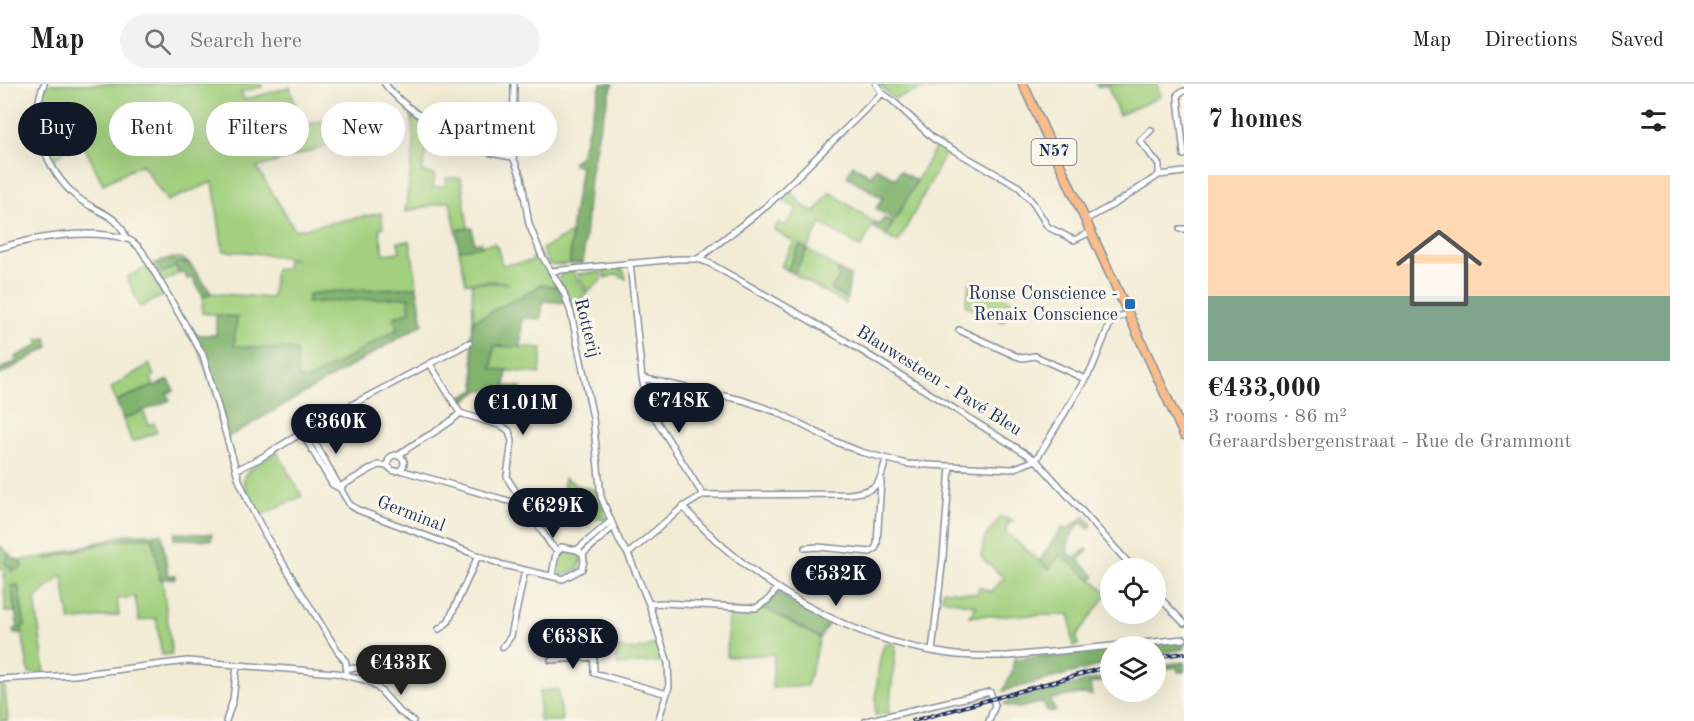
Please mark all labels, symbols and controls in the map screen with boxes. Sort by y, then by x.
search box [120,14,540,68]
icon: search [141,25,174,58]
text: Map [30,27,84,55]
text: Search here [189,30,302,52]
text: Map [1412,30,1451,51]
text: Directions [1484,30,1578,51]
text: Saved [1611,30,1664,51]
chip: Buy [18,102,97,156]
chip: Rent [109,102,194,156]
chip: Filters [206,102,309,156]
chip: New [321,102,405,156]
chip: Apartment [417,102,557,156]
icon: filters [1637,104,1670,137]
text: 7 homes [1208,107,1302,133]
road number: N57 [1032,139,1076,165]
icon: home [1385,214,1493,322]
place label: Ronse Conscience - Renaix Conscience [968,285,1118,324]
street label: Rotterij [571,296,603,360]
marker: Ronse Conscience - Renaix Conscience [1123,297,1137,311]
street label: Blauwesteen - Pavé Bleu [853,323,1025,440]
text: €433,000 [1208,376,1321,402]
pin: €748K [637,383,721,434]
pin: €1.01M [474,385,572,436]
text: €748K [648,392,710,412]
text: €1.01M [488,394,558,414]
pin: €360K [294,404,378,455]
text: 3 rooms · 86 m² [1208,407,1347,427]
text: €360K [305,413,367,433]
text: Geraardsbergenstraat - Rue de Grammont [1208,432,1572,452]
pin: €629K [511,488,595,539]
street label: Germinal [375,493,448,535]
text: €629K [522,497,584,517]
pin: €532K [794,556,878,607]
map controls [1100,558,1166,702]
button: locate [1100,558,1166,624]
text: €532K [805,565,867,585]
pin: €638K [531,619,615,670]
text: €638K [542,628,604,648]
button: layers [1100,636,1166,702]
pin: €433K [359,645,443,696]
text: €433K [370,654,432,674]

